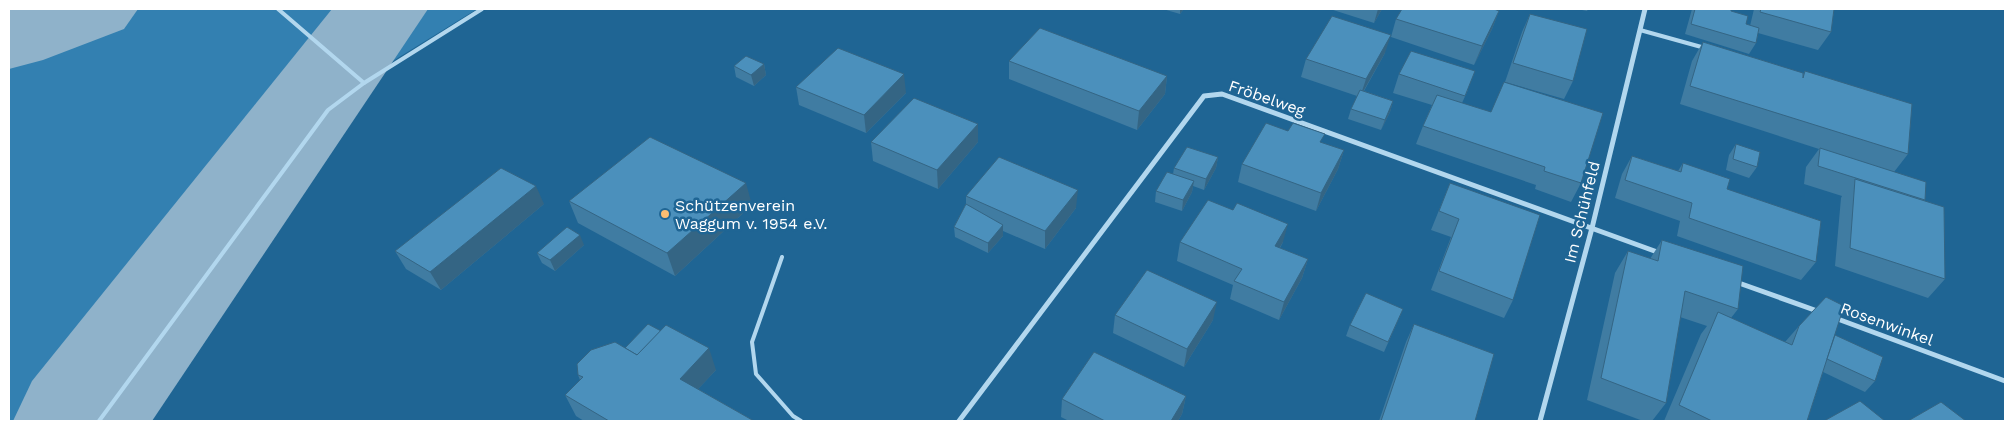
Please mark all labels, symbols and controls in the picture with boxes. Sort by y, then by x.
street label: Fröbelweg [1226,76,1308,120]
street label: Im Schühfeld [1560,159,1604,265]
place label: Schützenverein Waggum v. 1954 e.V. [675,196,828,233]
marker: Schützenverein Waggum v. 1954 e.V. [659,208,671,220]
street label: Rosenwinkel [1838,298,1936,350]

